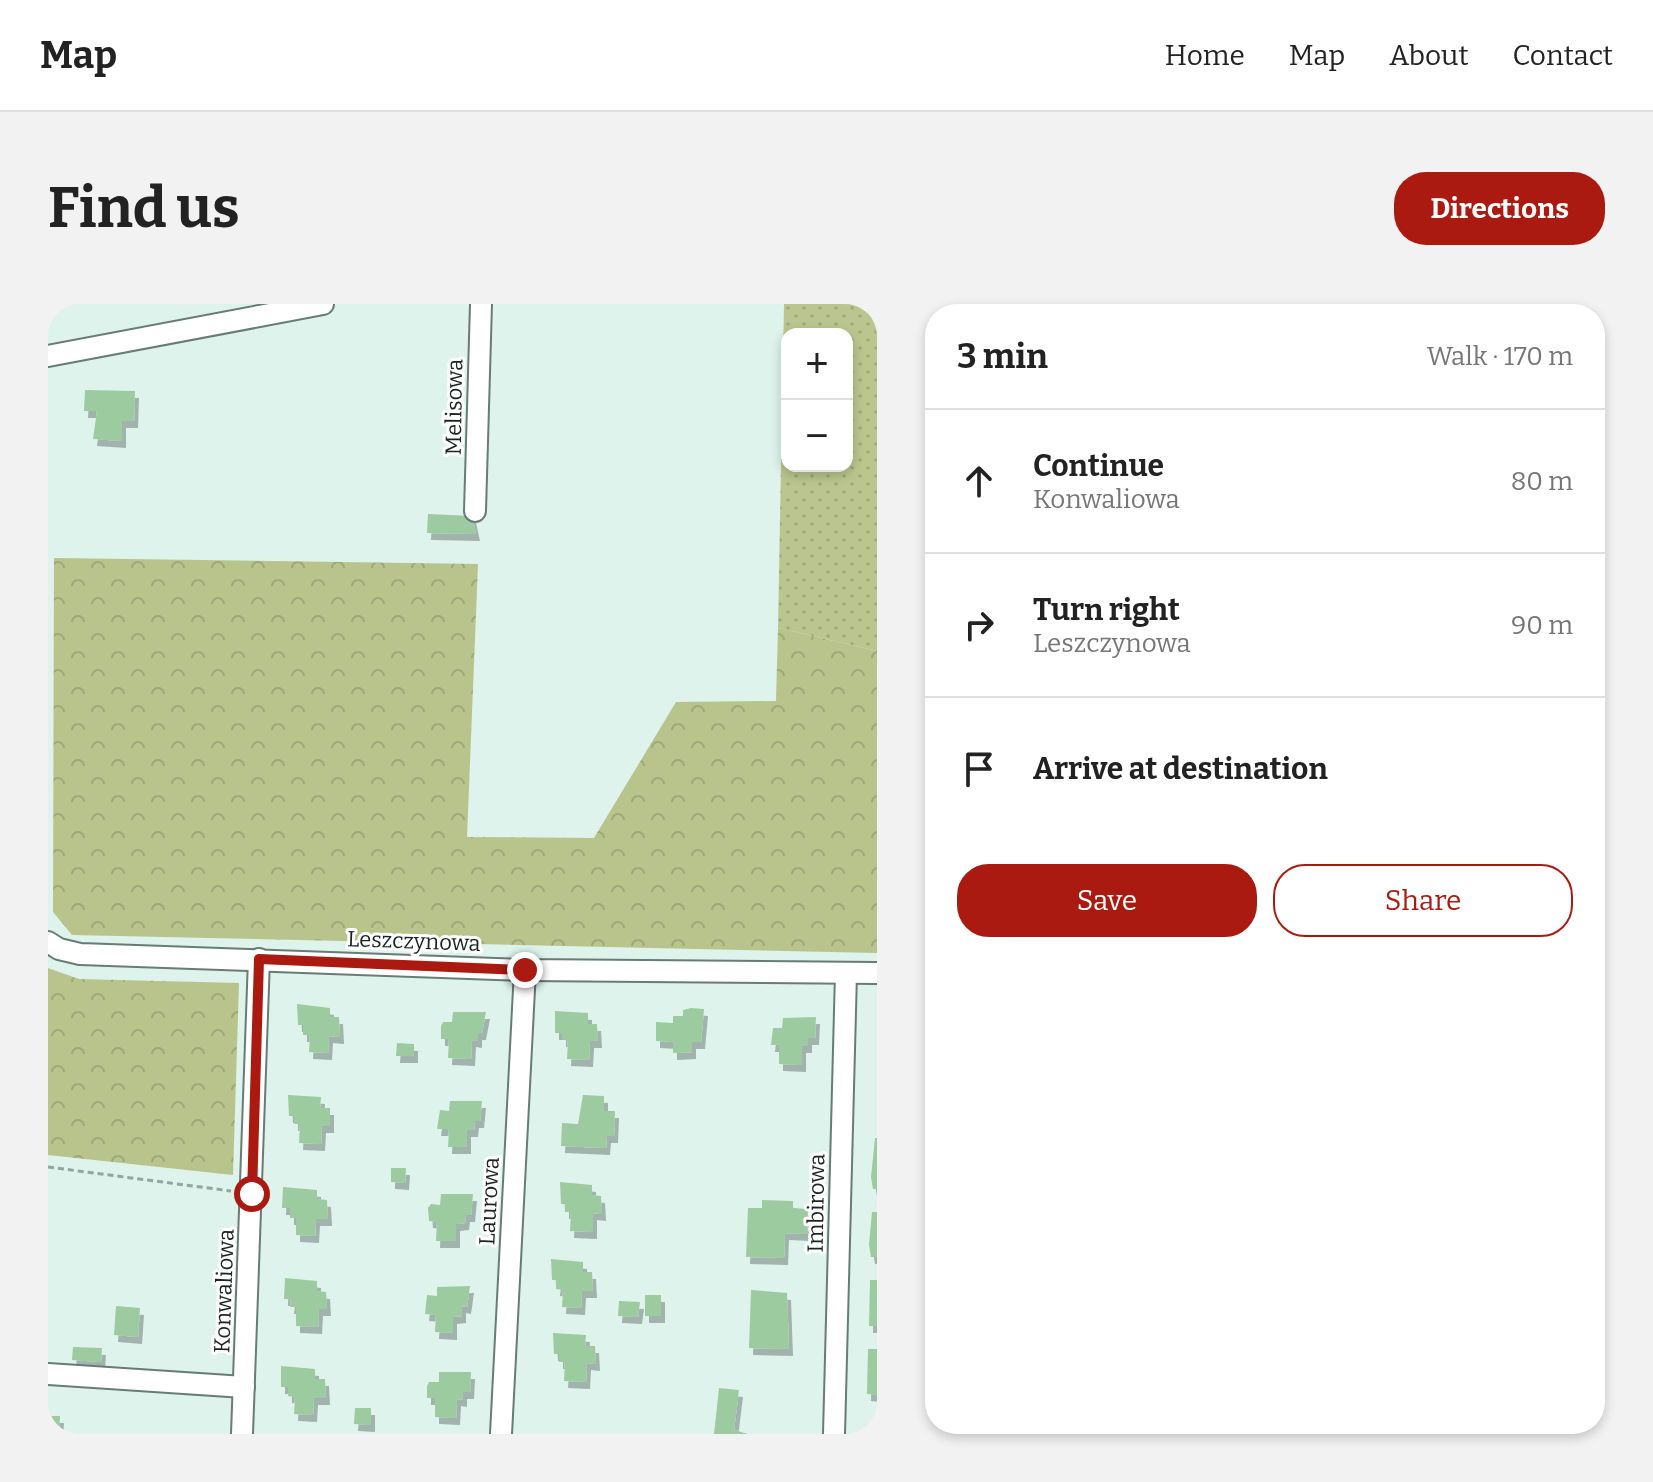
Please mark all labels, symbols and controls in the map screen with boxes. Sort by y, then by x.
text: Map [40,32,117,78]
text: Home [1165,39,1245,72]
text: Map [1289,39,1345,72]
text: About [1389,39,1469,72]
text: Contact [1513,39,1613,72]
button: Directions [1394,172,1605,245]
text: Find us [48,175,240,242]
map controls [781,328,853,472]
button: + [781,328,853,400]
text: 3 min [957,336,1048,377]
text: Walk · 170 m [1427,341,1573,372]
street label: Melisowa [440,359,468,455]
button: − [781,400,853,472]
text: Continue [1033,448,1164,484]
icon: ahead [957,459,1001,503]
text: 80 m [1511,466,1573,497]
text: Konwaliowa [1033,484,1180,515]
text: Turn right [1033,592,1180,628]
icon: right [957,603,1001,647]
text: 90 m [1511,610,1573,641]
text: Leszczynowa [1033,628,1191,659]
icon: arrive [957,747,1001,791]
text: Arrive at destination [1033,751,1328,787]
button: Save [957,864,1257,937]
button: Share [1273,864,1573,937]
street label: Leszczynowa [347,925,481,957]
route end [507,952,543,988]
street label: Imbirowa [802,1153,830,1253]
street label: Laurowa [473,1156,505,1246]
route start [234,1176,270,1212]
street label: Konwaliowa [208,1228,240,1354]

